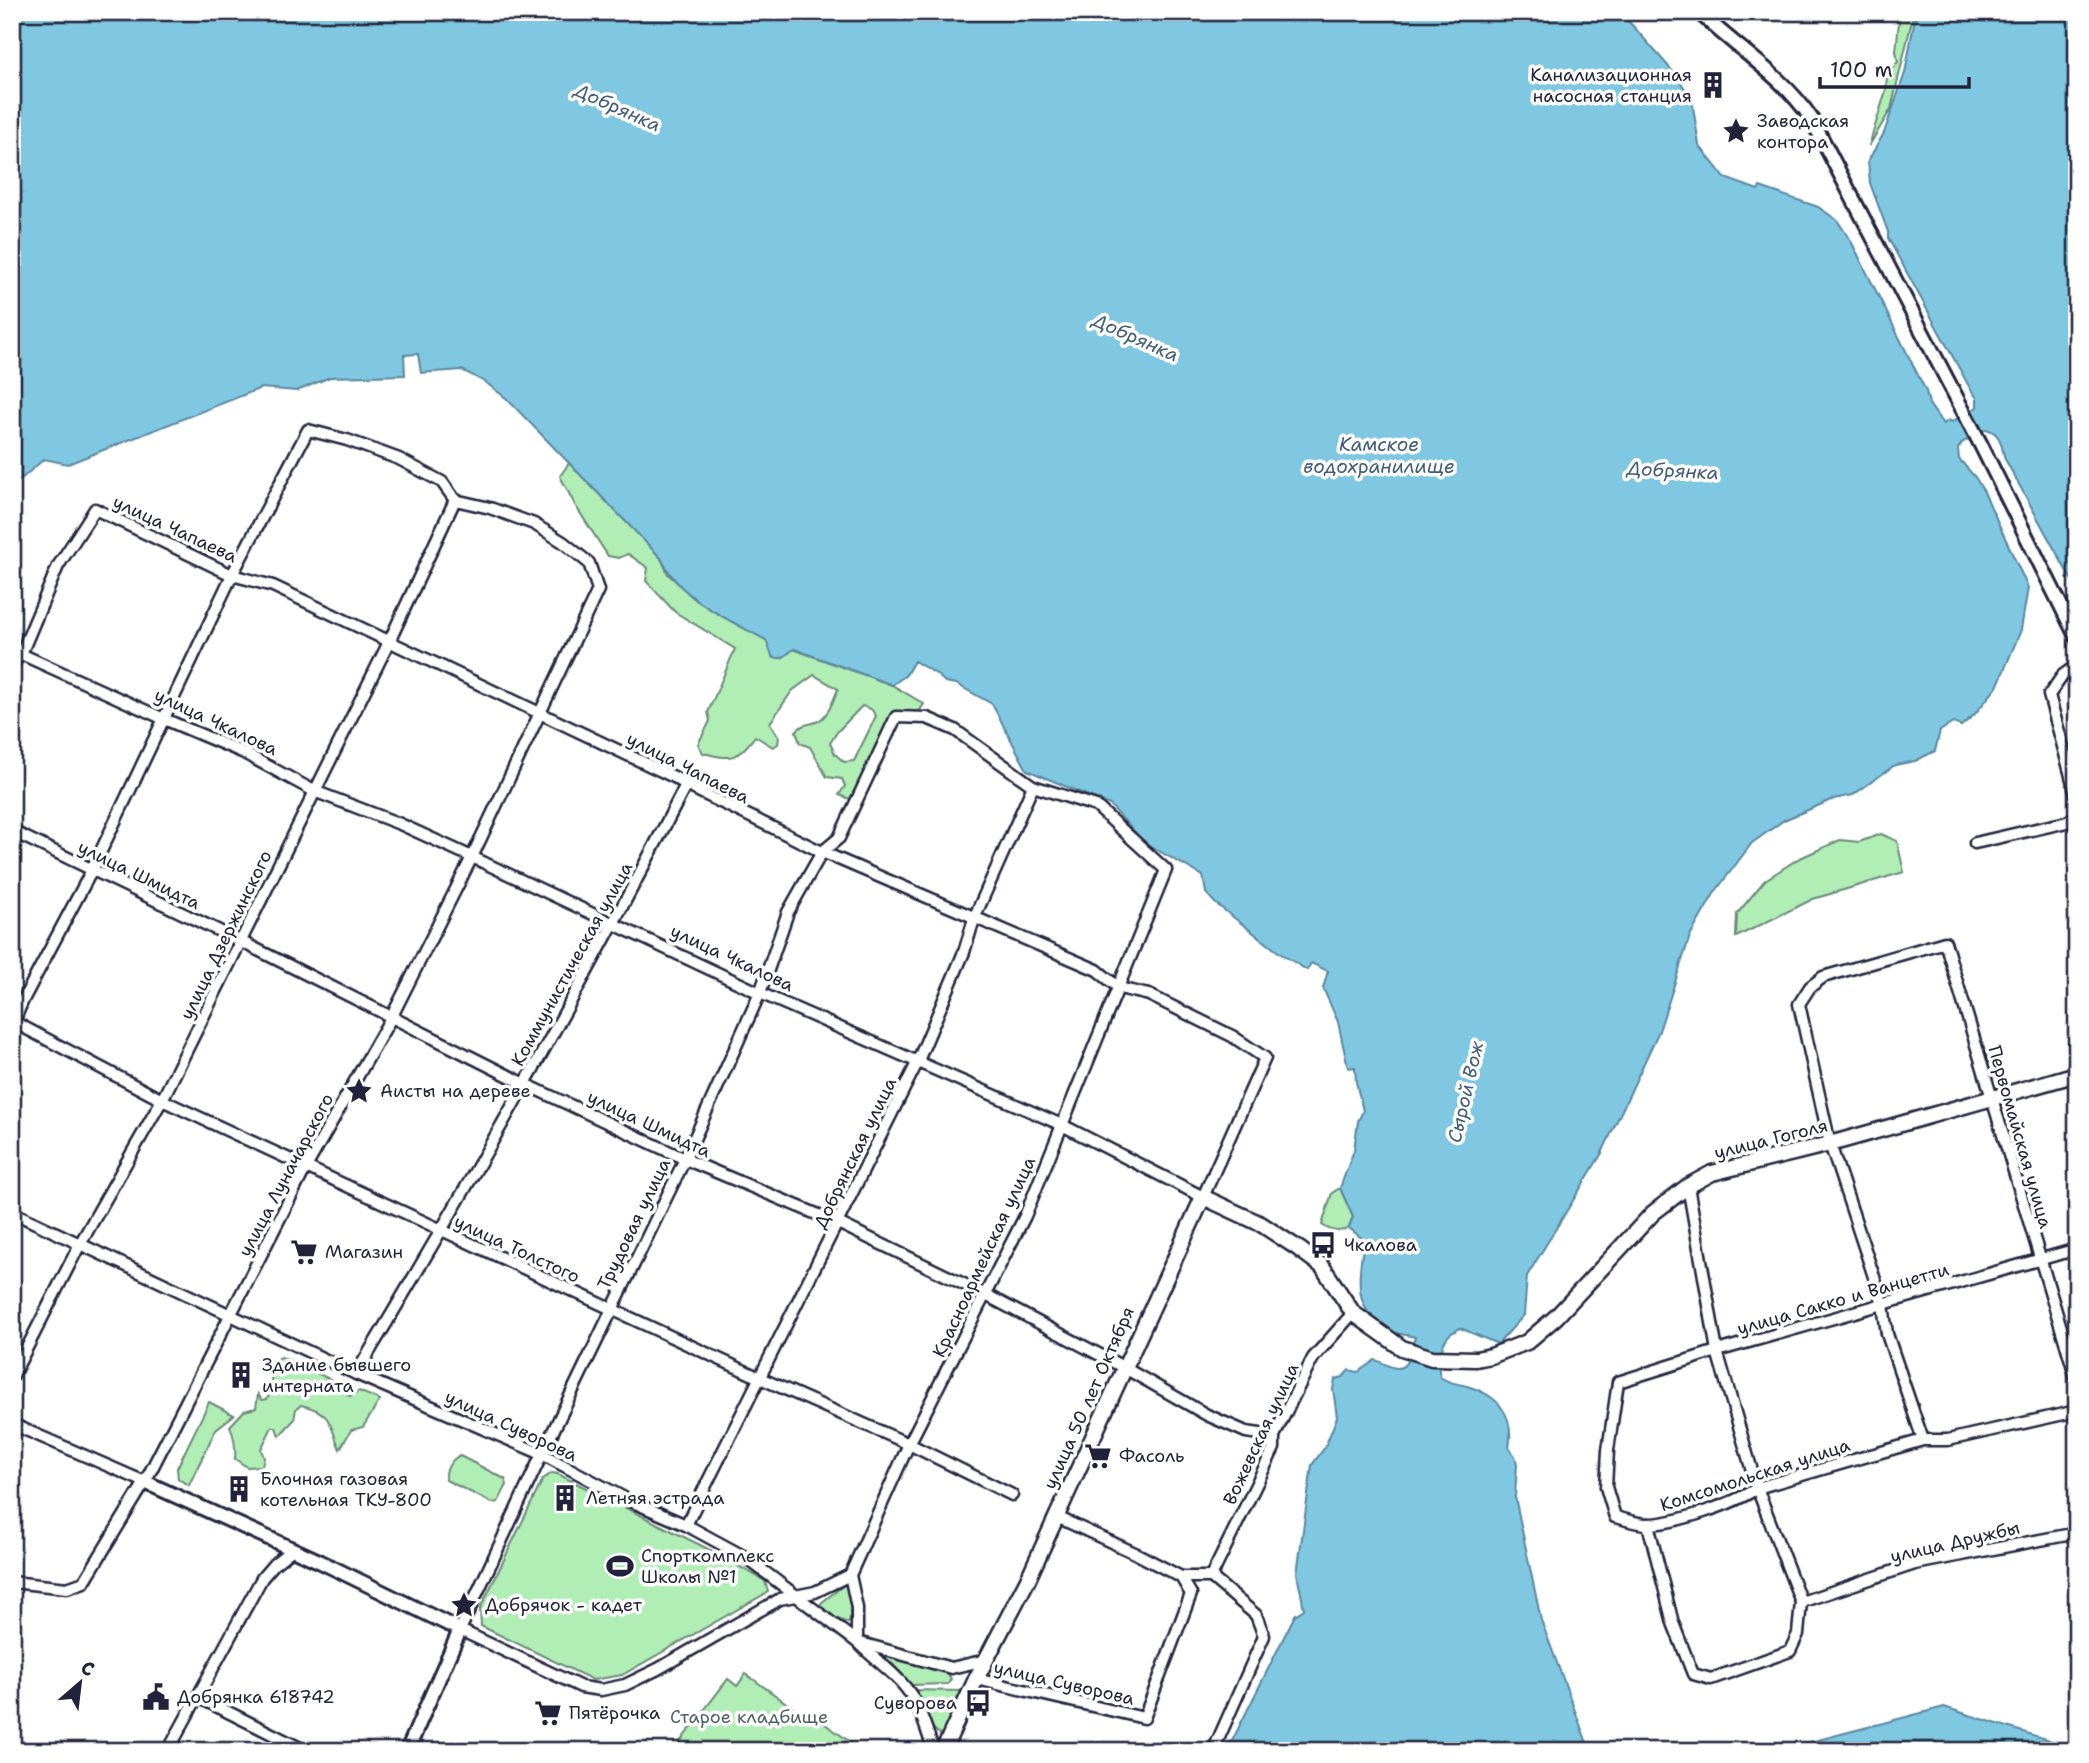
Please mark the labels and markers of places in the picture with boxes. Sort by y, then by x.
place label: Канализационная насосная станция [1530,63,1692,108]
building icon: Канализационная насосная станция [1698,70,1728,100]
place label: Заводская контора [1757,109,1849,154]
place icon: Заводская контора [1721,116,1751,146]
place icon: Аисты на дереве [344,1076,374,1106]
place label: Аисты на дереве [380,1079,531,1103]
bus stop icon: Чкалова [1308,1230,1338,1260]
place label: Чкалова [1344,1233,1417,1257]
supermarket icon: Магазин [289,1237,319,1267]
place label: Магазин [325,1240,403,1264]
place label: Здание бывшего интерната [262,1353,411,1398]
building icon: Здание бывшего интерната [226,1360,256,1390]
supermarket icon: Фасоль [1083,1441,1113,1471]
place label: Фасоль [1119,1444,1184,1468]
place label: Блочная газовая котельная ТКУ-800 [260,1467,432,1512]
building icon: Блочная газовая котельная ТКУ-800 [224,1474,254,1504]
building icon: Летняя эстрада [550,1483,580,1513]
place label: Летняя эстрада [586,1486,725,1510]
place label: Спорткомплекс Школы №1 [641,1544,774,1589]
sports icon: Спорткомплекс Школы №1 [605,1551,635,1581]
place icon: Добрячок - кадет [449,1590,479,1620]
place label: Добрячок - кадет [485,1593,643,1617]
public building icon: Добрянка 618742 [141,1682,171,1712]
place label: Добрянка 618742 [177,1685,335,1709]
bus stop icon: Суворова [963,1688,993,1718]
place label: Суворова [874,1691,957,1715]
supermarket icon: Пятёрочка [533,1698,563,1728]
place label: Пятёрочка [569,1701,660,1725]

